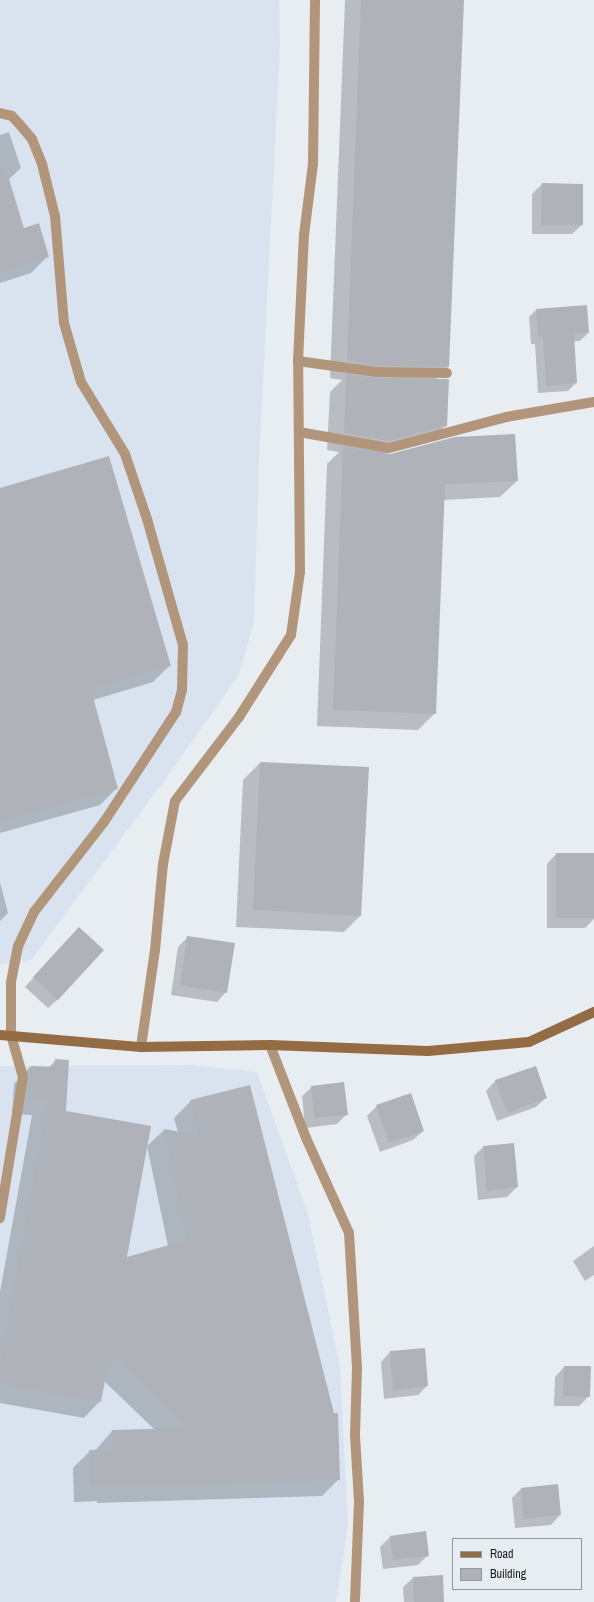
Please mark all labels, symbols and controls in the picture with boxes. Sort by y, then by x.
legend [452,1538,582,1590]
text: Road [490,1546,514,1562]
text: Building [490,1566,526,1582]

